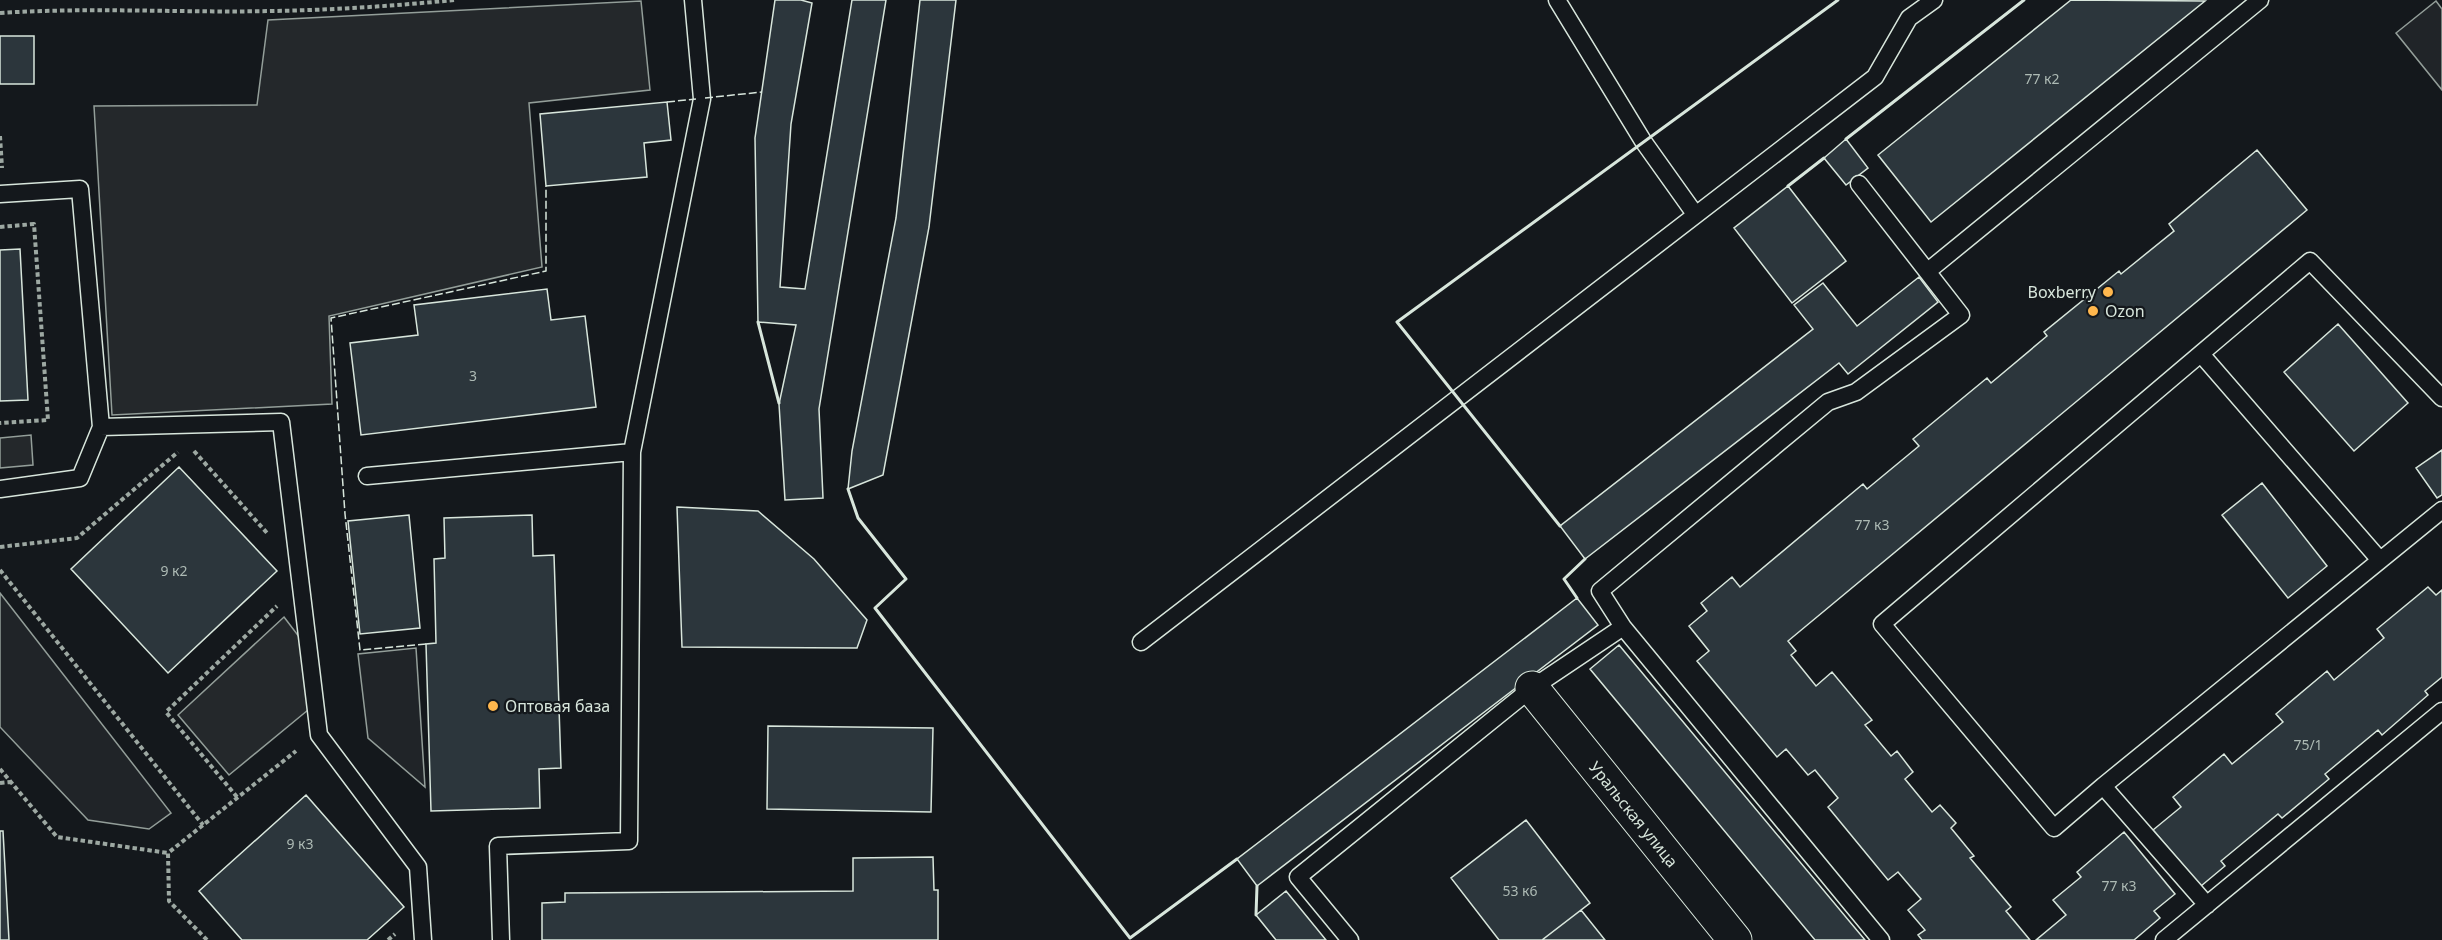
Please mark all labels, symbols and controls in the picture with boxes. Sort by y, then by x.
house number: 77 к2 [2024,69,2060,88]
place label: Boxberry [2028,281,2097,303]
marker: Boxberry [2101,285,2115,299]
place label: Ozon [2105,300,2145,322]
marker: Ozon [2086,304,2100,318]
house number: 3 [469,366,477,385]
house number: 77 к3 [1854,515,1890,534]
house number: 9 к2 [160,561,188,580]
place label: Оптовая база [505,695,610,717]
marker: Оптовая база [486,699,500,713]
house number: 75/1 [2293,735,2323,754]
street label: Уральская улица [1584,757,1683,872]
house number: 9 к3 [286,834,314,853]
house number: 77 к3 [2101,876,2137,895]
house number: 53 к6 [1502,881,1538,900]

